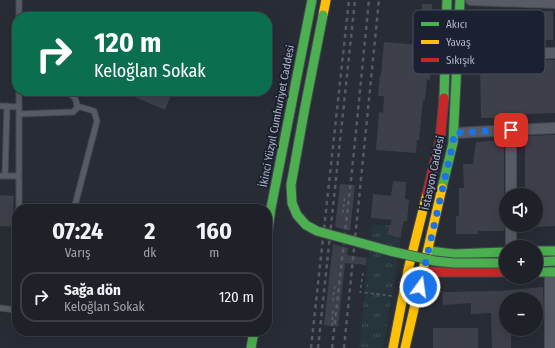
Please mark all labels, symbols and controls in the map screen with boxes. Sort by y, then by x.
legend [413,10,545,74]
text: Akıcı [446,18,467,31]
text: 120 m [94,26,161,59]
icon: right [28,28,80,80]
text: Yavaş [446,36,471,49]
street label: İkinci Yüzyıl Cumhuriyet Caddesi [256,43,297,188]
text: Sıkışık [446,54,476,67]
text: Keloğlan Sokak [94,60,206,82]
pin [494,113,528,147]
icon: arrive [500,119,522,141]
street label: İstasyon Caddesi [418,134,447,211]
map controls [499,188,543,336]
button: sound [499,188,543,232]
text: 07:24 [52,217,103,245]
text: 2 [144,217,155,245]
text: 160 [196,217,232,245]
button: + [499,240,543,284]
text: Varış [65,245,91,260]
text: dk [143,245,156,260]
text: m [209,245,219,260]
position arrow [399,266,441,308]
text: Sağa dön [64,281,121,299]
icon: right [30,286,52,308]
text: 120 m [219,288,254,306]
button: − [499,292,543,336]
text: Keloğlan Sokak [64,299,145,314]

